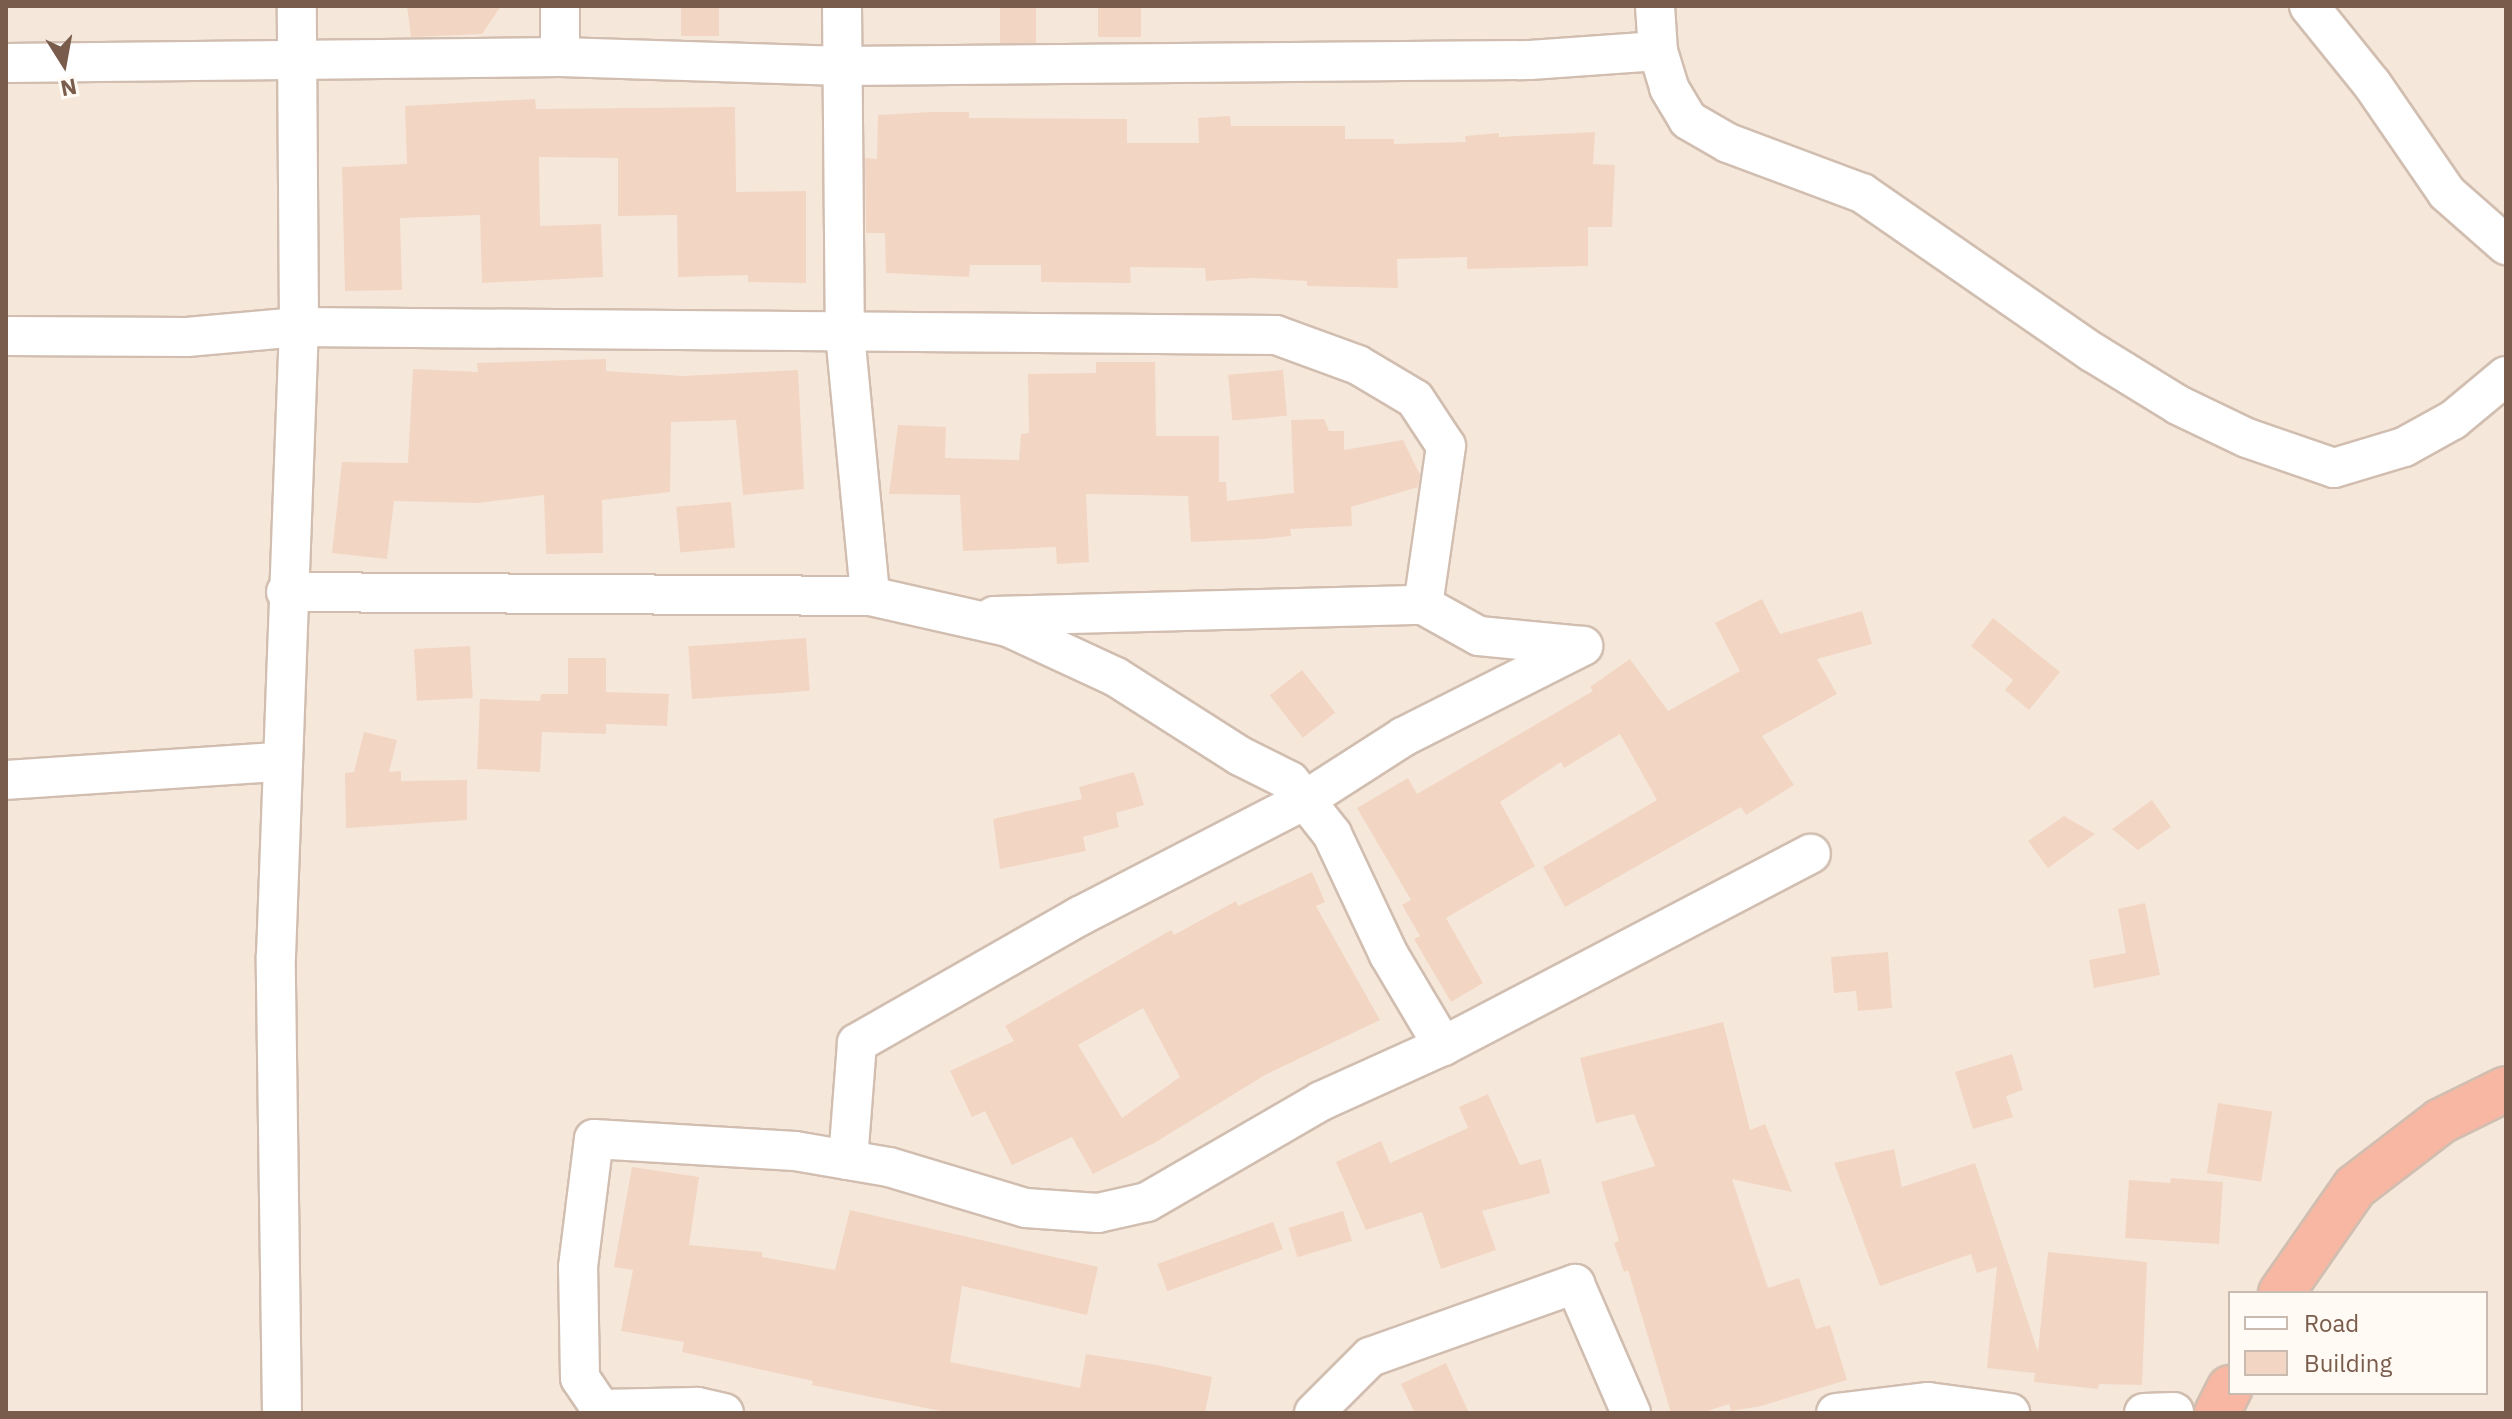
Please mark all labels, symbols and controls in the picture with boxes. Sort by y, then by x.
north arrow [24,24,104,104]
text: N [58,72,79,104]
legend [2228,1291,2488,1395]
text: Road [2304,1307,2359,1339]
text: Building [2304,1347,2392,1379]

